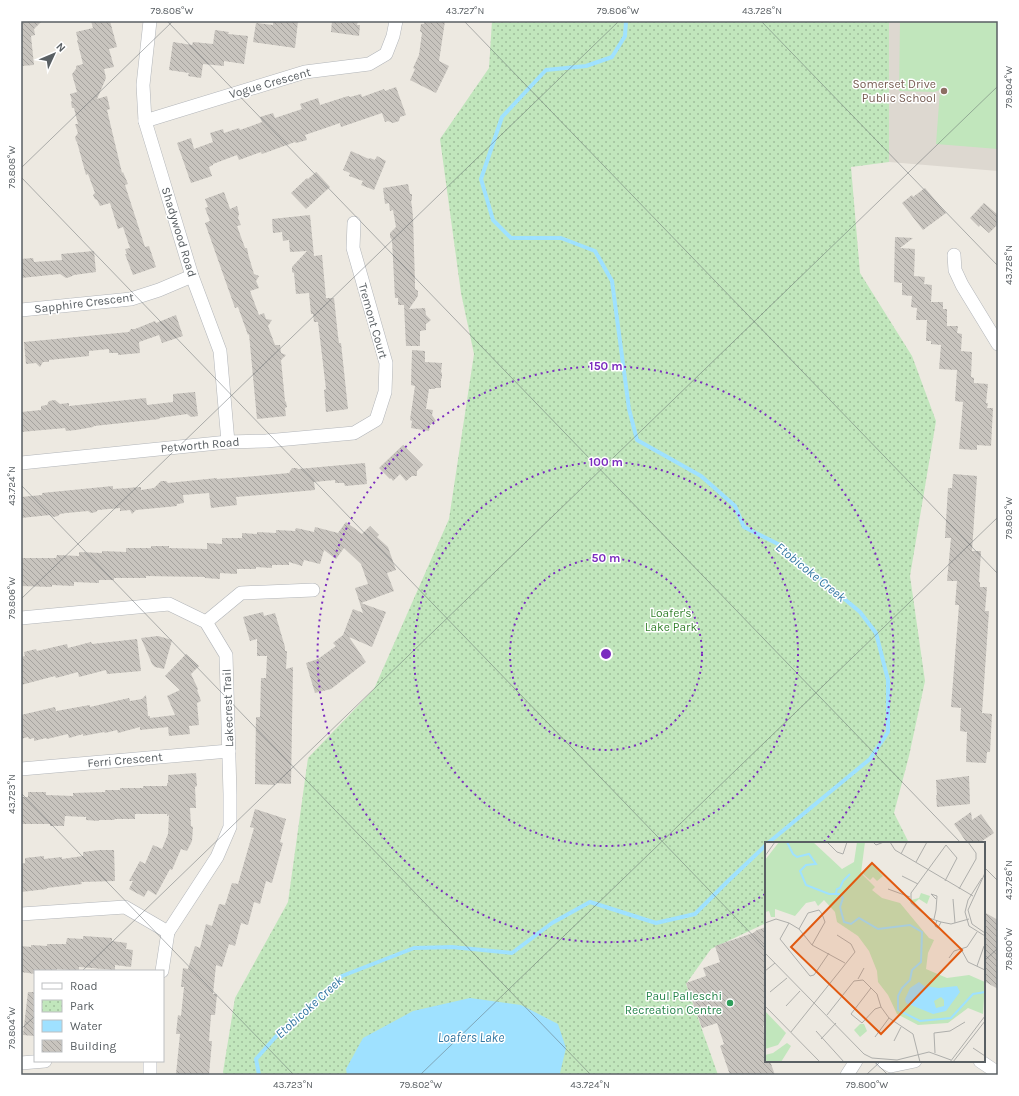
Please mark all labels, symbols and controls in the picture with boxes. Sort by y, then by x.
text: 79.808°W [151,5,193,17]
text: 43.727°N [446,5,484,17]
text: 79.806°W [597,5,639,17]
text: 43.728°N [742,5,782,17]
north arrow [34,34,74,74]
text: N [53,40,68,55]
street label: Vogue Crescent [228,65,313,101]
text: 79.804°W [1003,66,1015,108]
place label: Somerset Drive Public School [853,77,936,105]
marker: Somerset Drive Public School [939,86,949,96]
text: 79.808°W [6,146,18,188]
street label: Shadywood Road [159,185,199,279]
text: 43.728°N [1003,245,1015,285]
street label: Tremont Court [356,282,391,361]
street label: Sapphire Crescent [33,290,135,316]
text: 150 m [589,359,623,373]
street label: Petworth Road [160,435,240,455]
text: 100 m [589,455,623,469]
text: 43.724°N [6,466,18,506]
text: 79.802°W [1003,497,1015,539]
water label: Etobicoke Creek [773,539,849,605]
text: 50 m [592,551,621,565]
text: 79.806°W [6,577,18,619]
park label: Loafer's Lake Park [645,606,697,634]
centre of rings [599,647,613,661]
street label: Lakecrest Trail [220,669,236,747]
street label: Ferri Crescent [87,750,164,770]
text: 43.723°N [6,774,18,814]
inset map [765,842,985,1062]
text: 43.726°N [1003,860,1015,900]
text: 79.800°W [1003,928,1015,970]
legend [34,970,164,1062]
water label: Etobicoke Creek [272,972,346,1041]
text: Road [70,979,98,993]
place label: Paul Palleschi Recreation Centre [625,989,722,1017]
marker: Paul Palleschi Recreation Centre [725,998,735,1008]
text: Park [70,999,95,1013]
text: 79.804°W [6,1007,18,1049]
text: Water [70,1019,103,1033]
water label: Loafers Lake [438,1030,504,1045]
text: Building [70,1039,117,1053]
text: 43.723°N [273,1079,313,1091]
text: 79.802°W [400,1079,442,1091]
text: 43.724°N [570,1079,610,1091]
text: 79.800°W [846,1079,888,1091]

